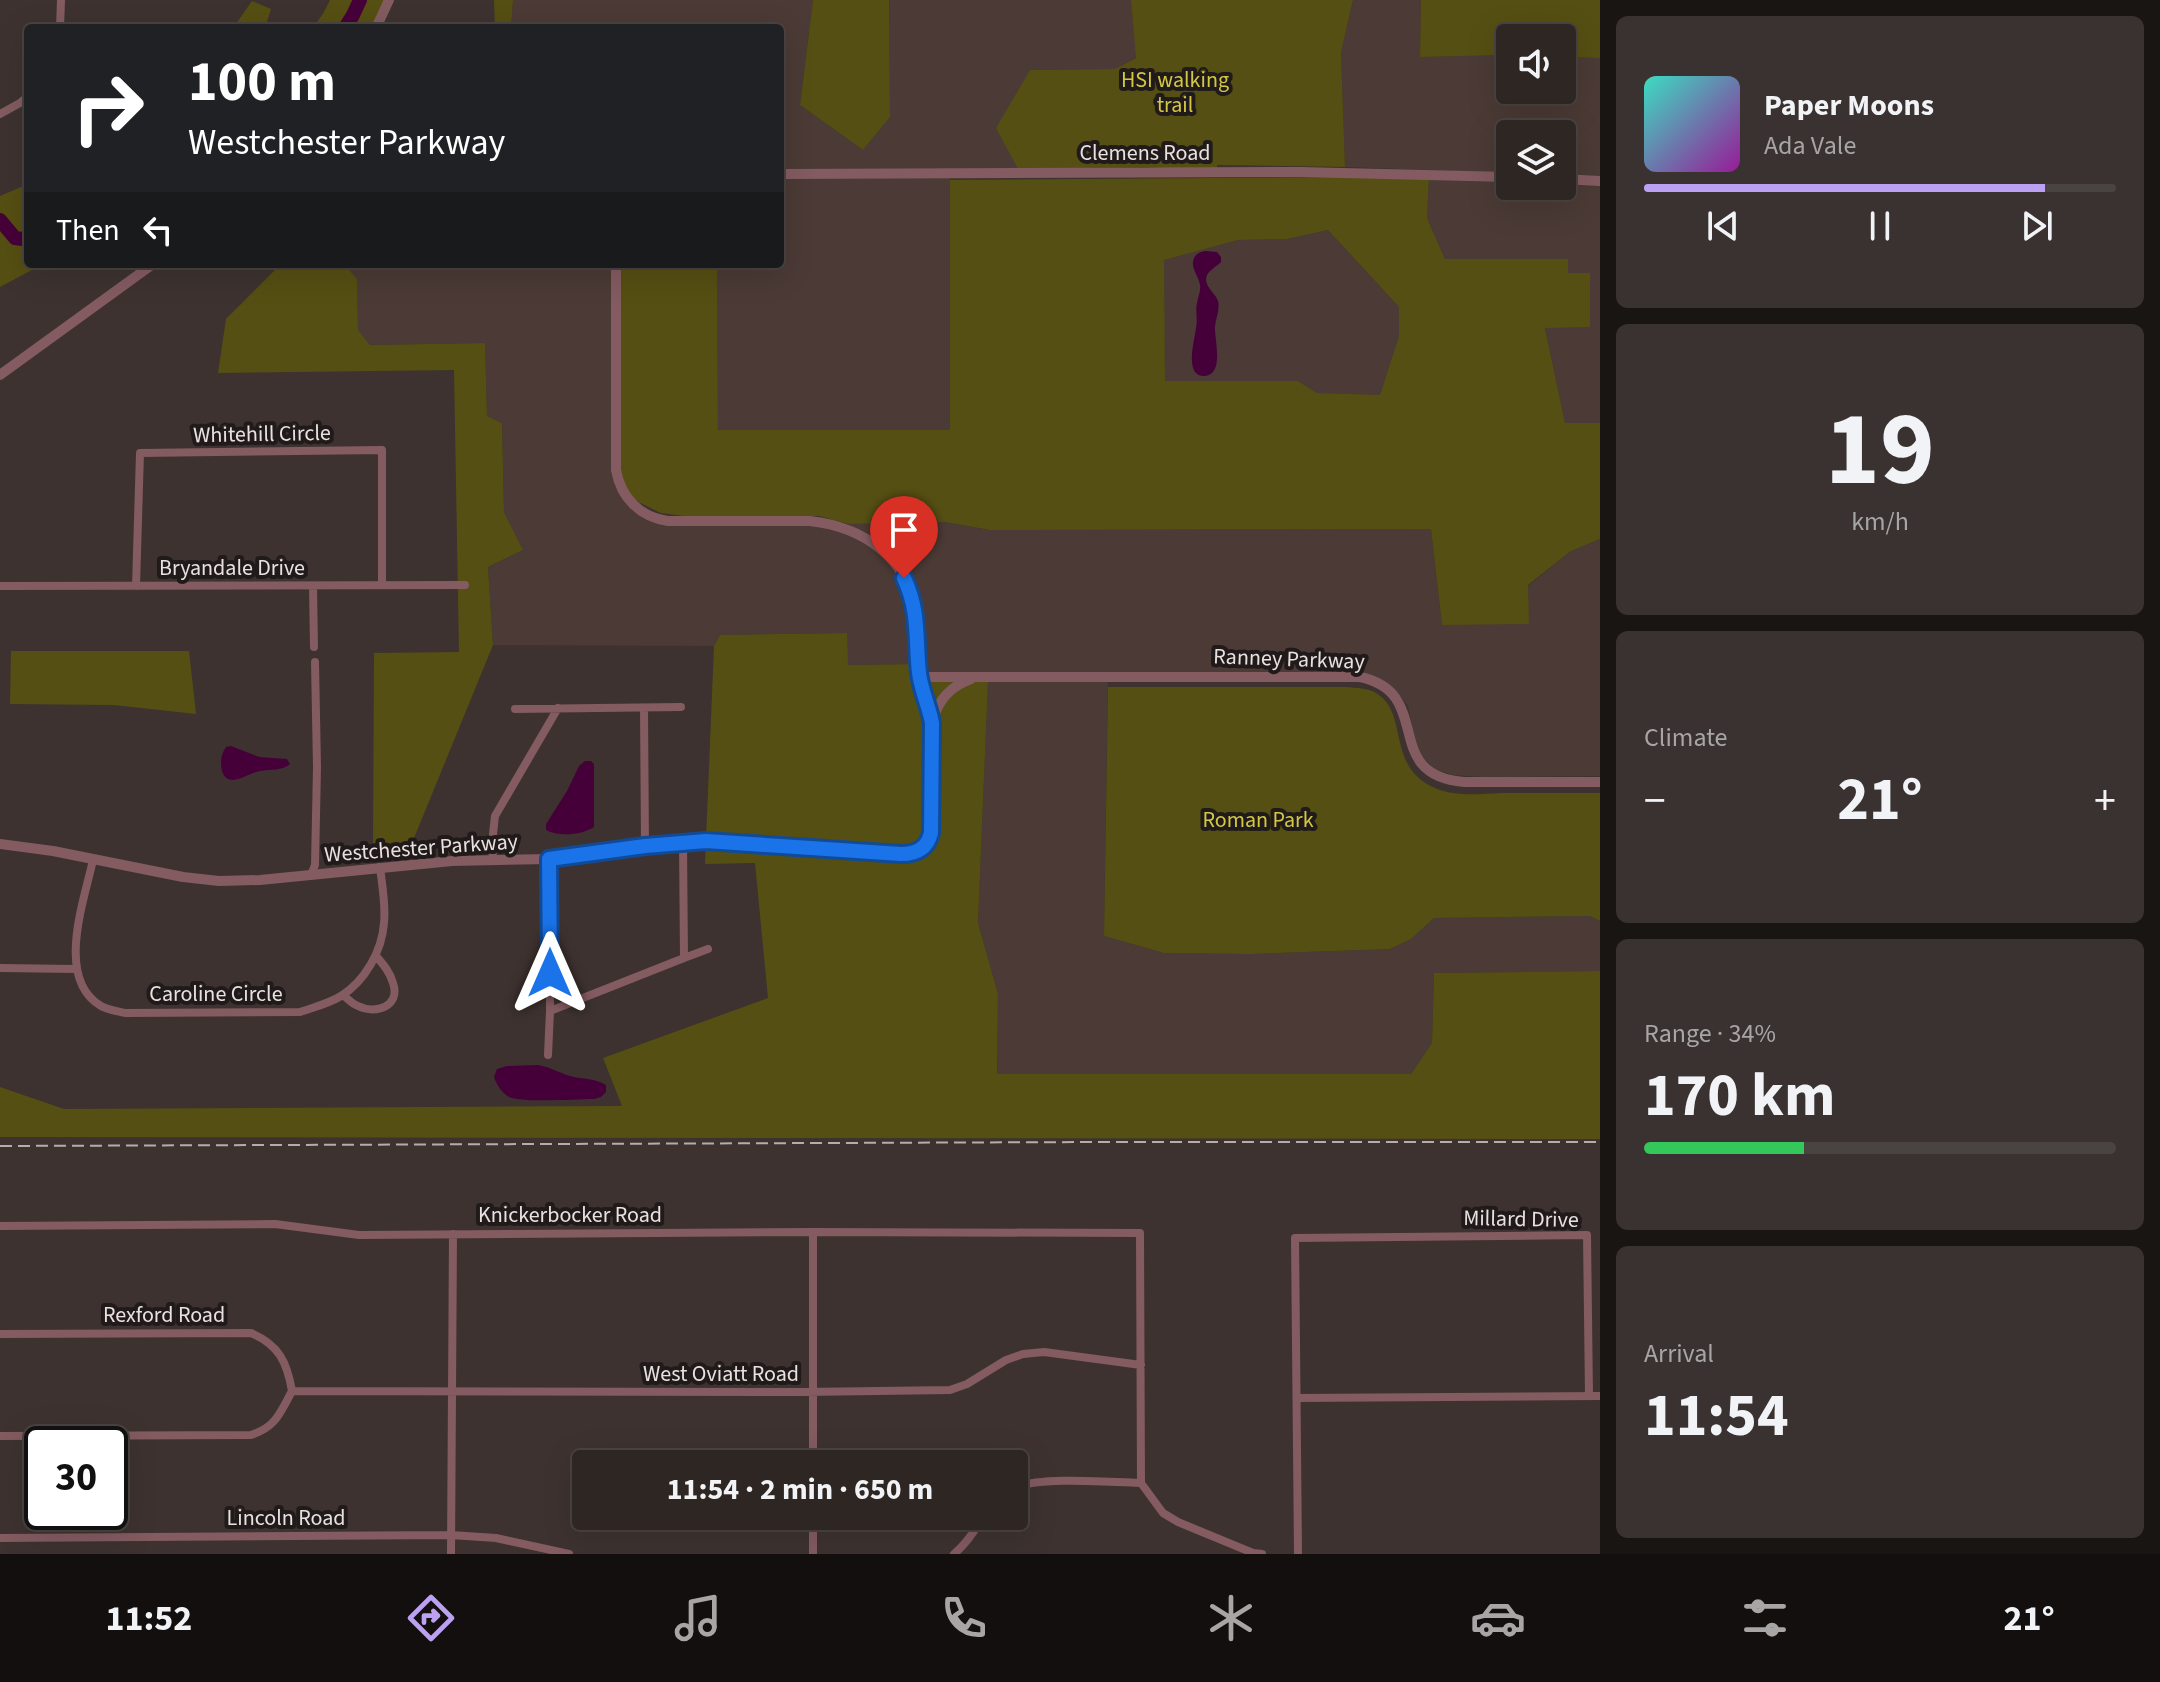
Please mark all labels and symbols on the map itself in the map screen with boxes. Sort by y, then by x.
park label: HSI walking trail [1121,64,1229,121]
street label: Clemens Road [1079,137,1211,169]
street label: Whitehill Circle [193,417,331,451]
pin [870,496,938,578]
street label: Bryandale Drive [159,552,305,584]
street label: Ranney Parkway [1213,640,1366,678]
park label: Roman Park [1202,804,1314,836]
street label: Westchester Parkway [323,825,520,871]
position arrow [508,931,592,1015]
street label: Caroline Circle [149,978,283,1010]
street label: Knickerbocker Road [478,1199,662,1231]
street label: Millard Drive [1463,1202,1579,1236]
street label: Rexford Road [103,1299,225,1331]
street label: West Oviatt Road [643,1358,799,1390]
speed limit sign: 30 [24,1426,128,1530]
street label: Lincoln Road [227,1502,345,1534]

